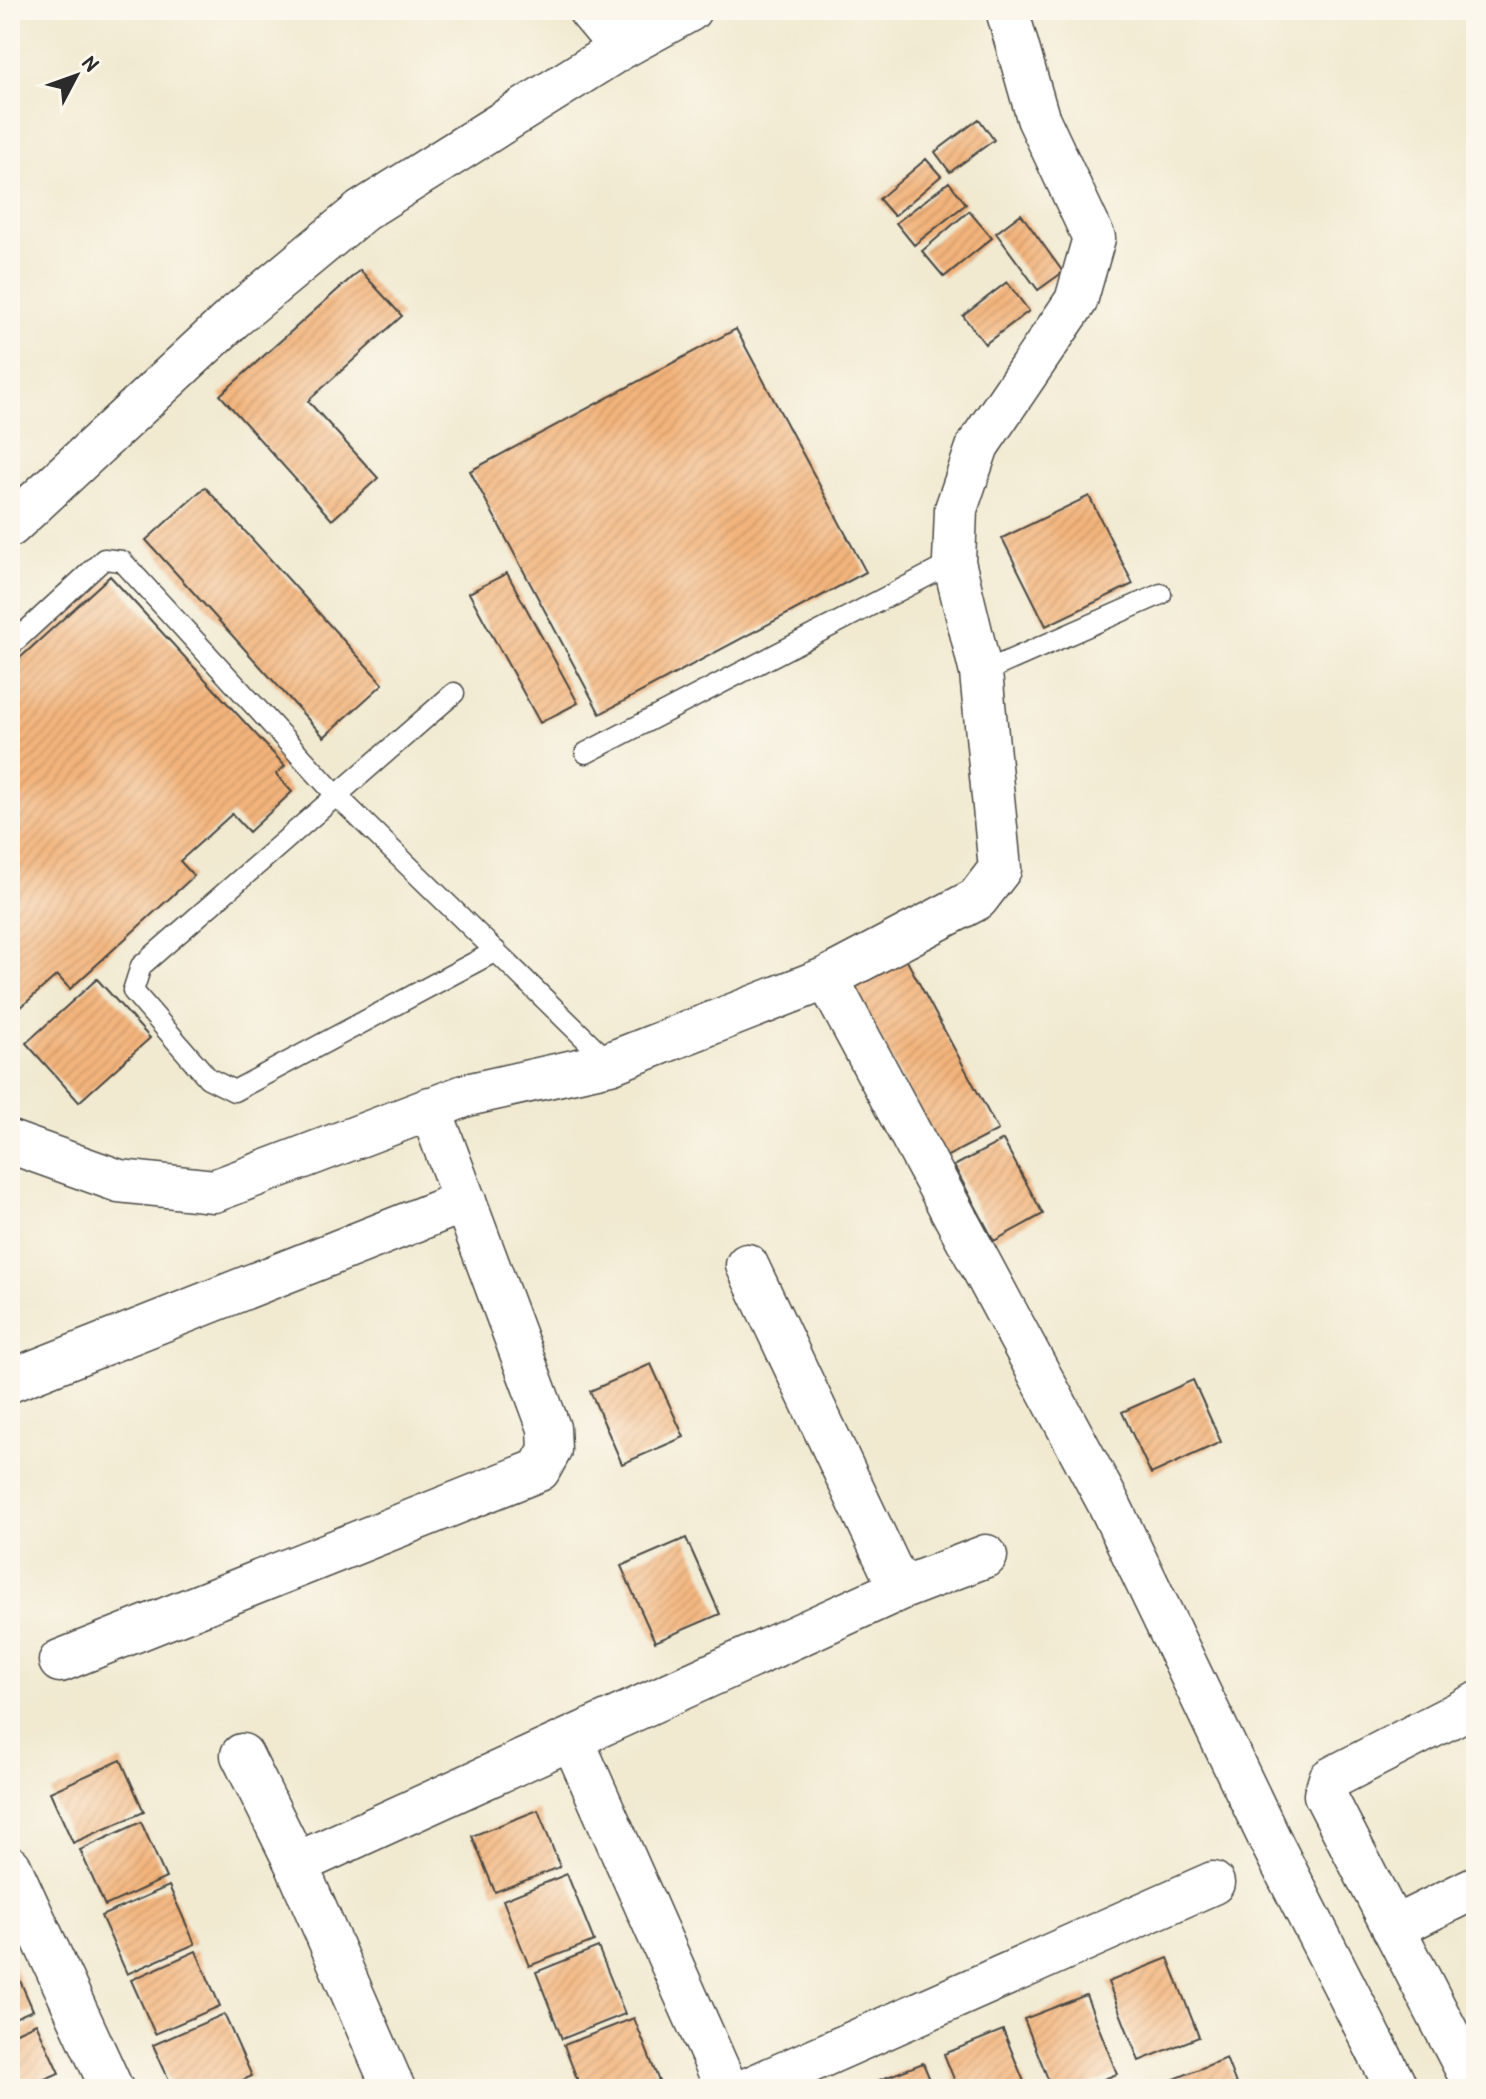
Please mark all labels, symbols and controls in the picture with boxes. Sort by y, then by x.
north arrow [36,36,116,116]
text: N [76,49,106,77]

